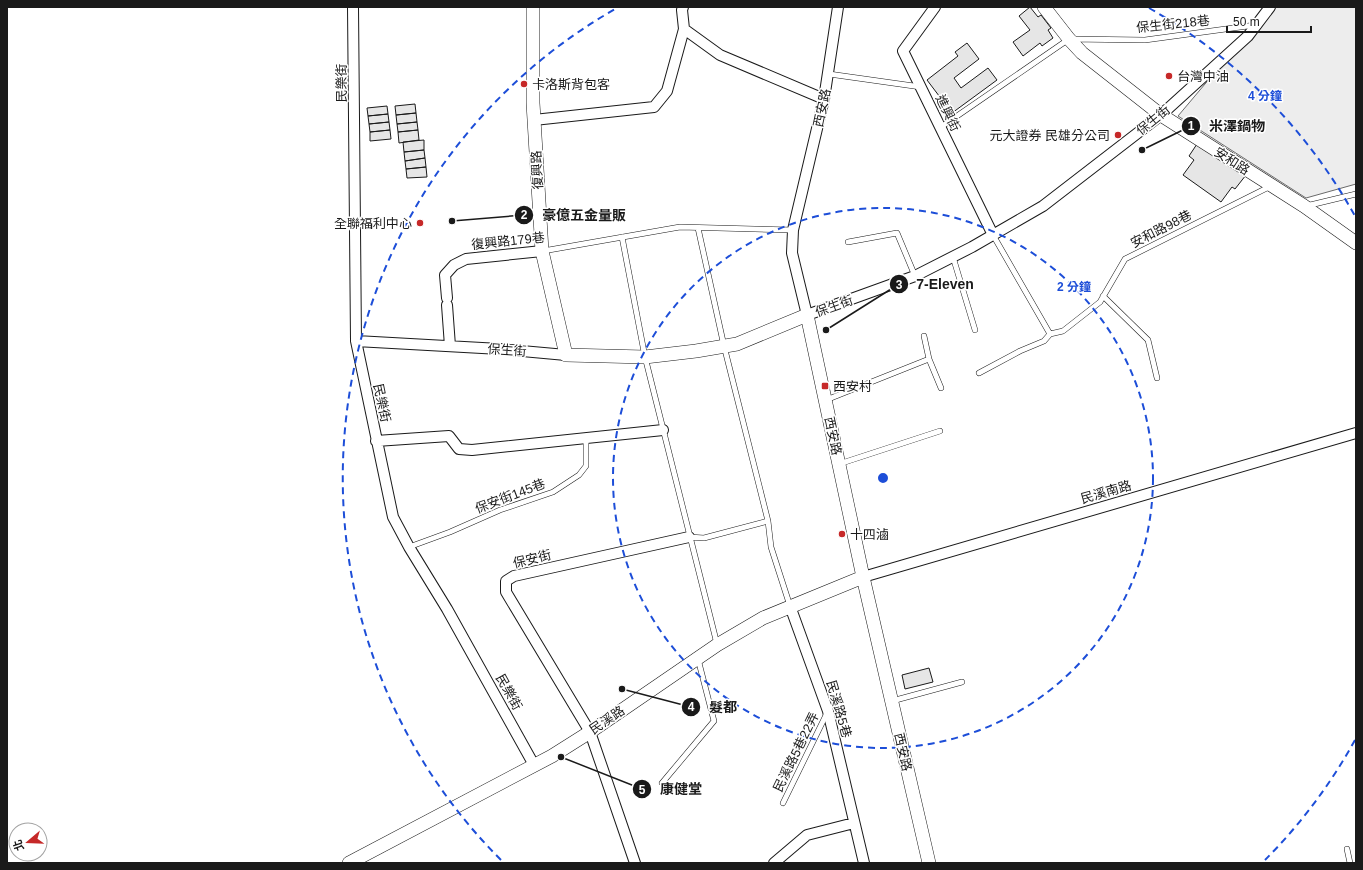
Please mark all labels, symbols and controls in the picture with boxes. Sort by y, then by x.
scale bar [1227,8,1311,34]
street label: 保生街218巷 [1136,13,1210,35]
text: 50 m [1233,15,1260,29]
street label: 民樂街 [334,63,349,103]
place label: 台灣中油 [1177,69,1229,84]
marker: 台灣中油 [1164,71,1174,81]
place label: 卡洛斯背包客 [532,77,610,92]
marker: 卡洛斯背包客 [519,79,529,89]
street label: 西安路 [811,87,833,129]
text: 4 分鐘 [1248,89,1282,103]
street label: 進興街 [933,92,963,134]
street label: 保生街 [1133,102,1173,138]
callout: 米澤鍋物 [1181,113,1273,139]
text: 米澤鍋物 [1209,118,1265,134]
text: 1 [1188,119,1195,133]
place label: 元大證券 民雄分公司 [989,128,1110,143]
marker: 元大證券 民雄分公司 [1113,130,1123,140]
street label: 安和路 [1212,144,1252,178]
street label: 復興路 [528,150,546,190]
callout: 豪億五金量販 [514,202,634,228]
text: 豪億五金量販 [542,207,626,223]
street label: 安和路98巷 [1128,207,1194,251]
text: 2 [521,208,528,222]
place label: 全聯福利中心 [334,216,412,231]
marker: 全聯福利中心 [415,218,425,228]
street label: 復興路179巷 [471,230,545,252]
callout: 7-Eleven [889,271,982,297]
text: 7-Eleven [916,276,974,292]
text: 3 [896,278,903,292]
text: 2 分鐘 [1057,280,1091,294]
street label: 保生街 [813,292,855,320]
street label: 保生街 [487,341,527,359]
place label: 西安村 [833,379,872,394]
marker: 西安村 [820,381,830,391]
street label: 民樂街 [371,382,393,424]
street label: 西安路 [822,415,844,457]
centre of rings [876,471,890,485]
street label: 保安街145巷 [473,476,547,516]
street label: 民溪南路 [1079,478,1133,506]
place label: 十四滷 [850,527,889,542]
marker: 十四滷 [837,529,847,539]
street label: 保安街 [511,547,553,571]
street label: 民樂街 [493,671,525,713]
street label: 民溪路5巷 [824,678,854,740]
callout: 髮都 [681,694,745,720]
text: 髮都 [709,699,737,715]
text: 4 [688,700,695,714]
street label: 民溪路 [587,703,627,737]
street label: 民溪路5巷22弄 [770,710,822,794]
street label: 西安路 [891,731,915,773]
callout: 康健堂 [632,776,710,802]
text: 康健堂 [660,781,702,797]
text: 5 [639,783,646,797]
north arrow [8,822,48,862]
text: 北 [11,838,26,852]

